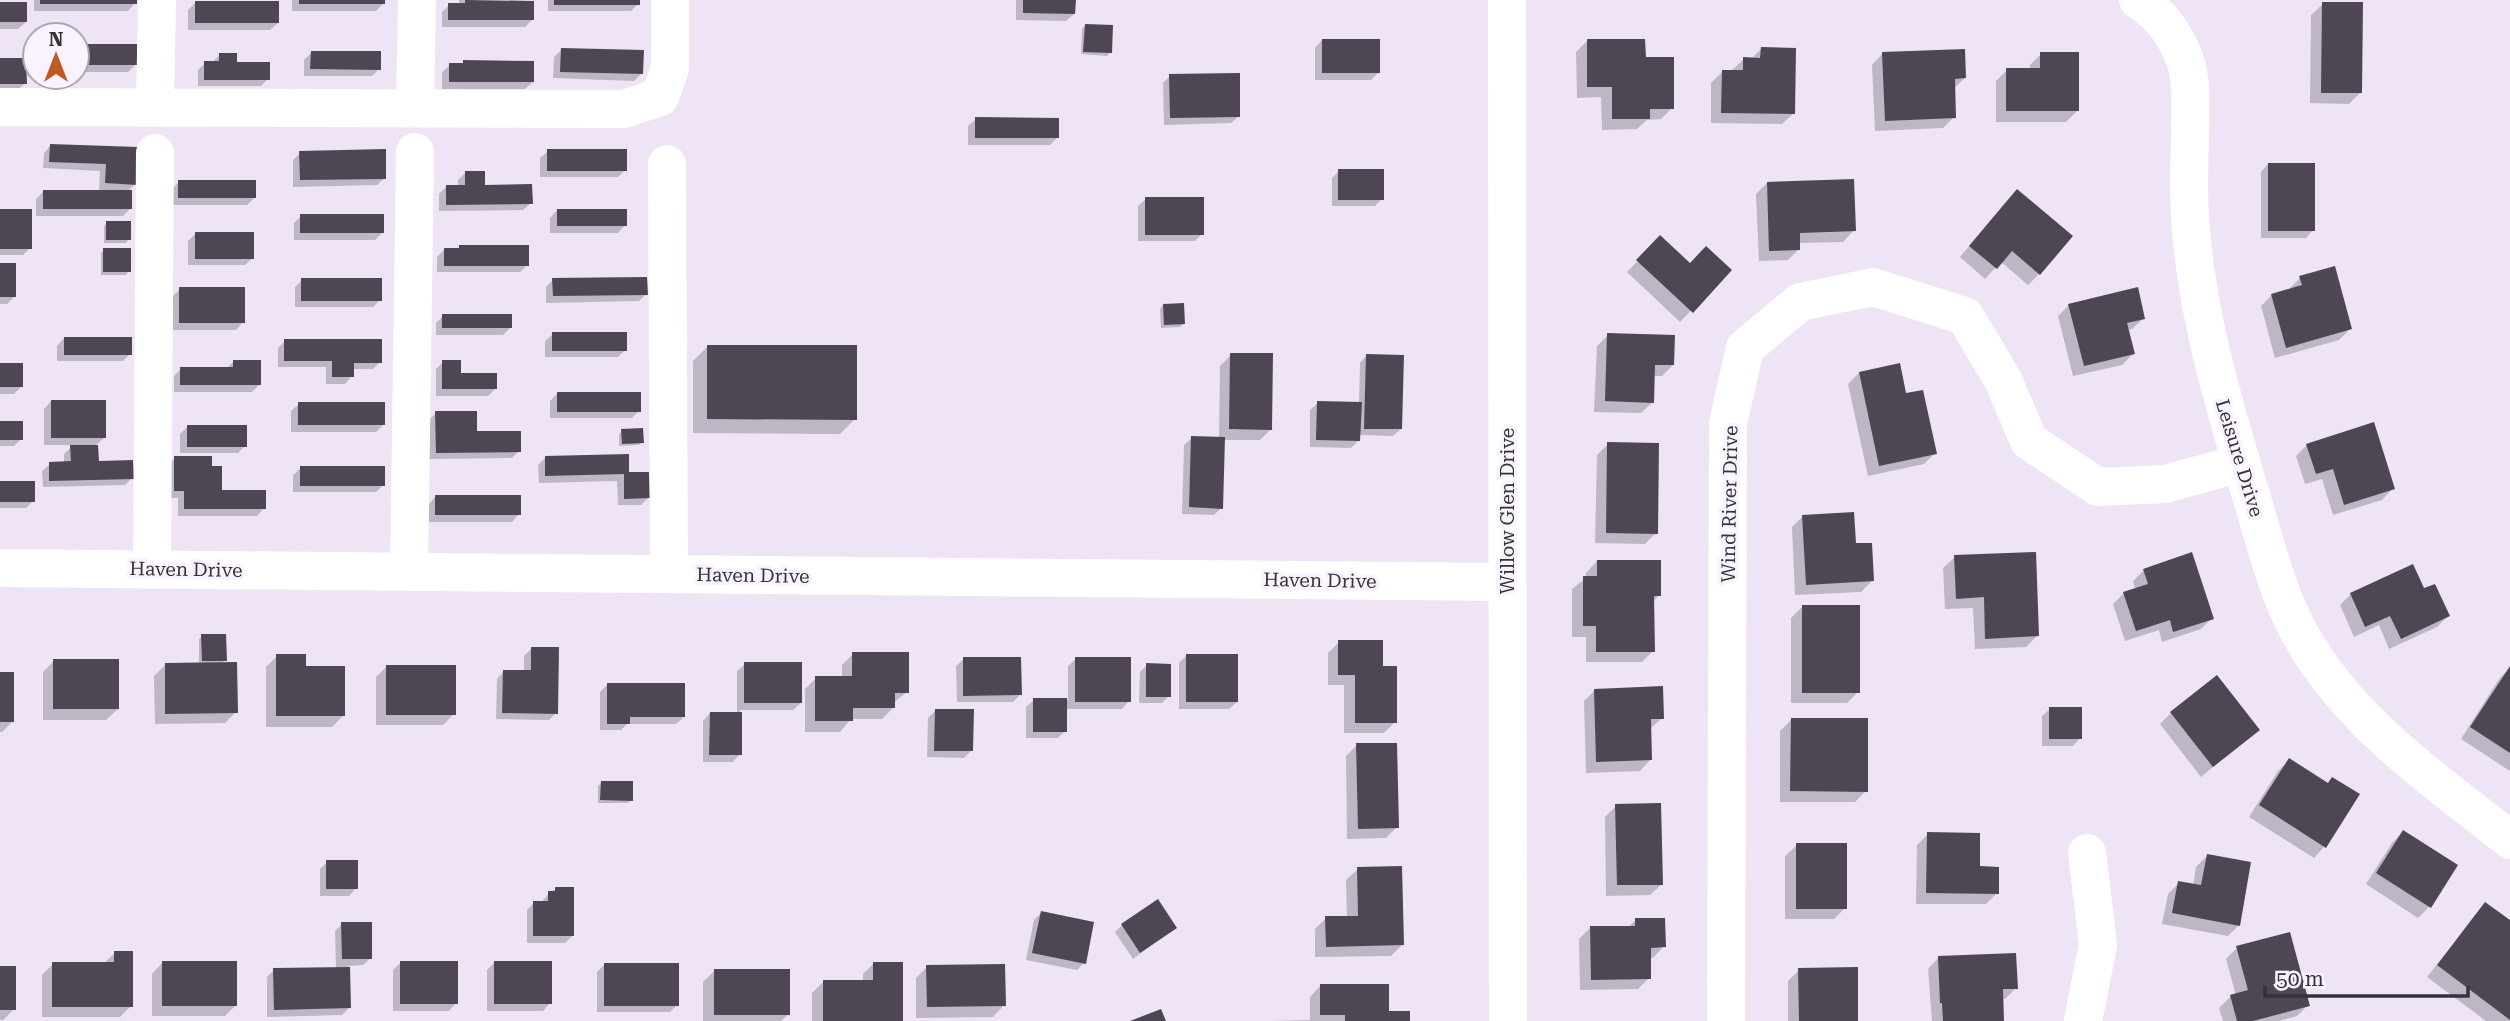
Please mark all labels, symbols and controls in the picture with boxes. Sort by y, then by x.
north arrow [21,21,91,91]
text: N [49,28,64,51]
street label: Leisure Drive [2211,397,2268,520]
street label: Wind River Drive [1717,425,1742,583]
street label: Willow Glen Drive [1496,428,1519,594]
street label: Haven Drive [129,557,243,582]
street label: Haven Drive [696,563,810,588]
street label: Haven Drive [1263,568,1377,593]
scale bar [2265,954,2468,998]
text: 50 m [2276,967,2324,991]

